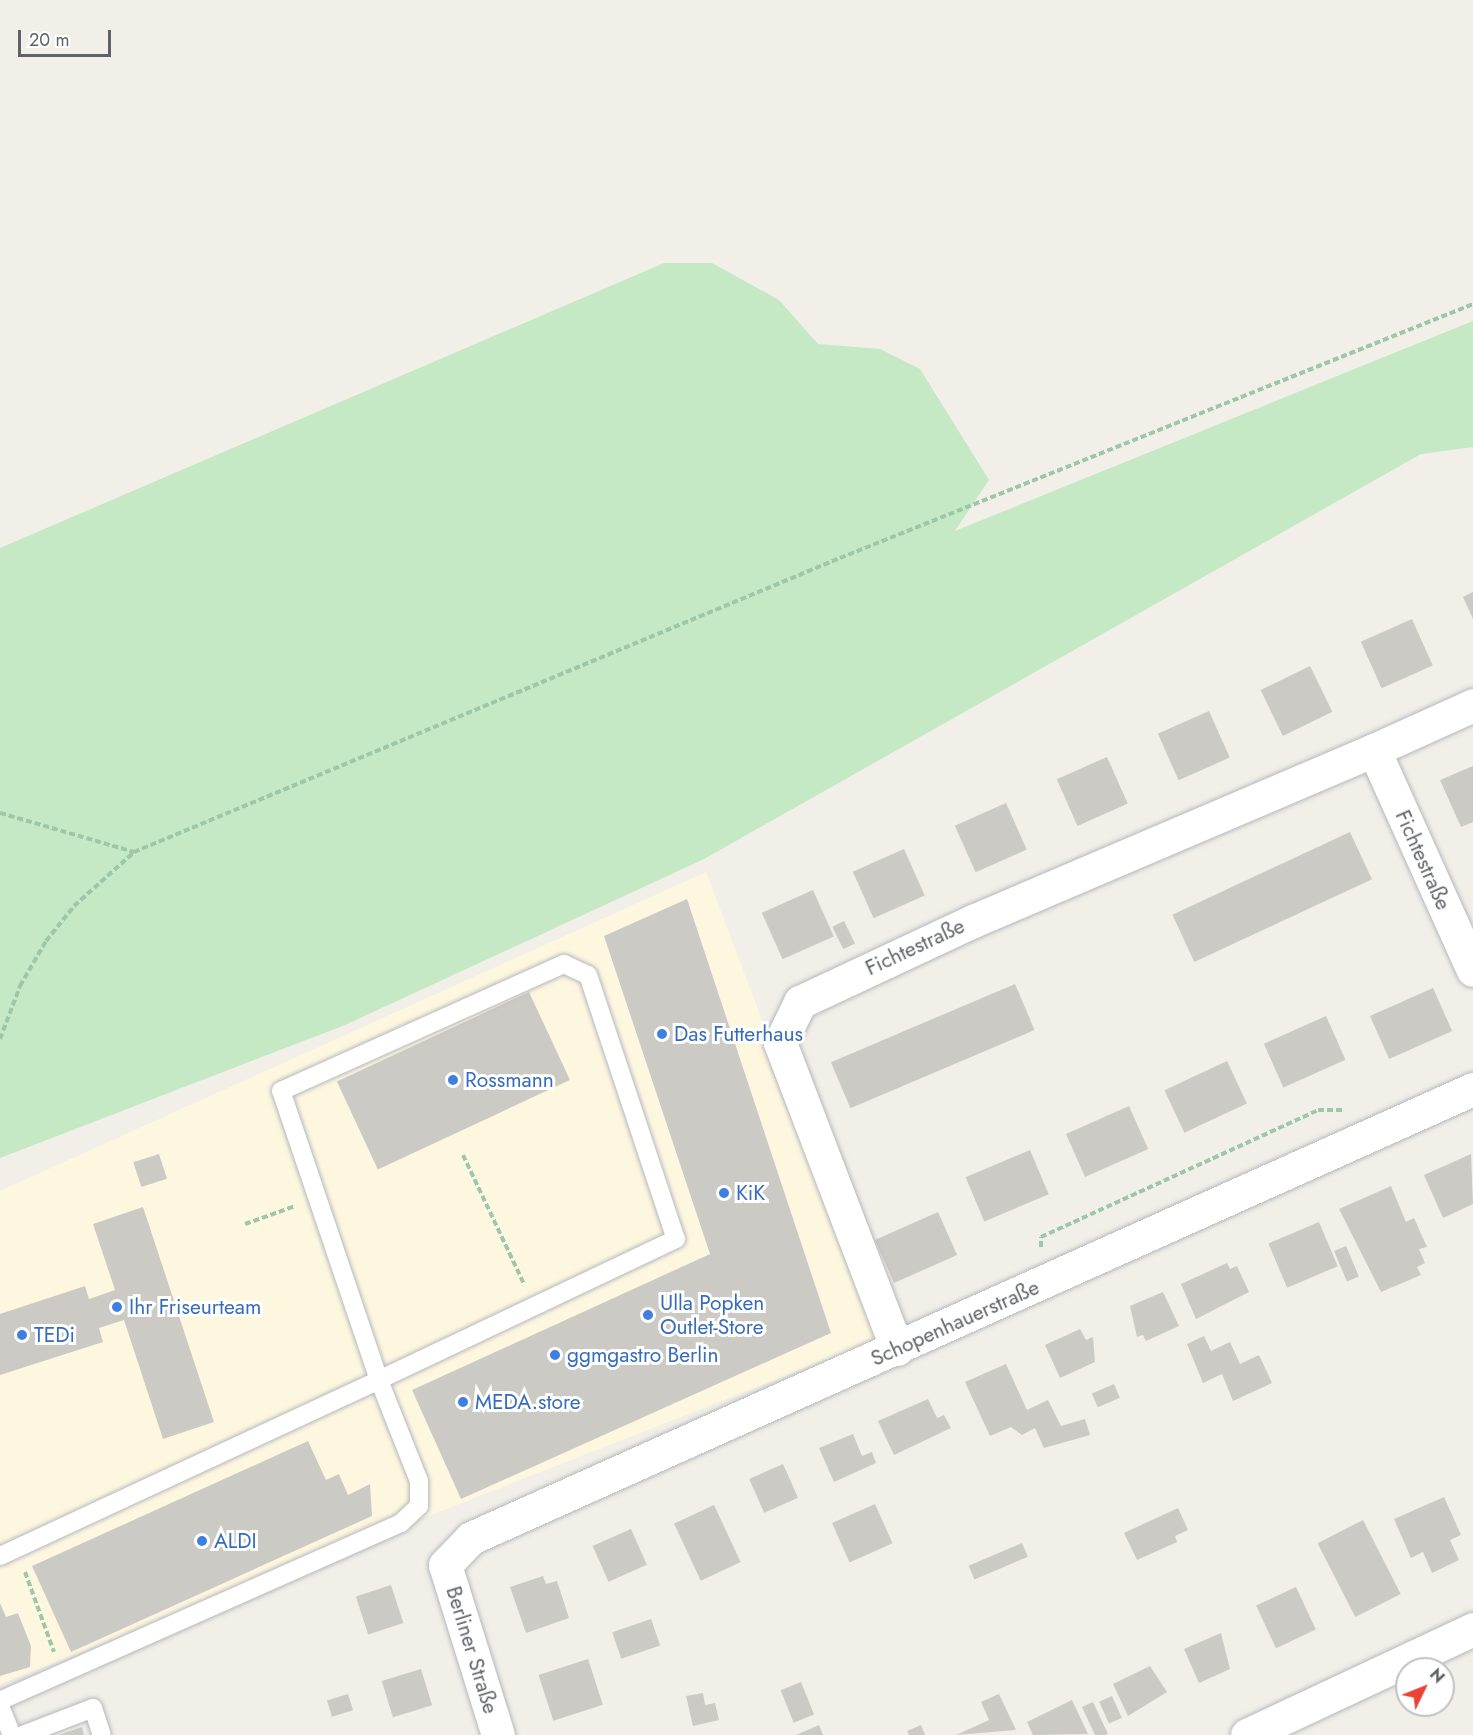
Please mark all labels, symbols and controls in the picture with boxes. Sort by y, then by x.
scale bar [21,18,114,56]
text: 20 m [29,27,69,53]
street label: Fichtestraße [1390,806,1456,914]
street label: Fichtestraße [861,913,969,981]
place label: Das Futterhaus [674,1021,803,1047]
marker: Das Futterhaus [655,1027,669,1041]
place label: Rossmann [465,1067,554,1093]
marker: Rossmann [446,1073,460,1087]
place label: KiK [736,1180,765,1206]
marker: KiK [717,1186,731,1200]
street label: Schopenhauerstraße [867,1275,1043,1371]
place label: Ulla Popken Outlet-Store [660,1290,764,1340]
place label: Ihr Friseurteam [129,1294,261,1320]
marker: Ihr Friseurteam [110,1300,124,1314]
marker: Ulla Popken Outlet-Store [641,1308,655,1322]
place label: TEDi [34,1322,75,1348]
marker: TEDi [15,1328,29,1342]
place label: ggmgastro Berlin [567,1342,719,1368]
marker: ggmgastro Berlin [548,1348,562,1362]
place label: MEDA.store [475,1389,581,1415]
marker: MEDA.store [456,1395,470,1409]
place label: ALDI [214,1528,257,1554]
marker: ALDI [195,1534,209,1548]
street label: Berliner Straße [441,1583,503,1717]
north arrow [1395,1657,1455,1717]
text: N [1424,1663,1450,1688]

